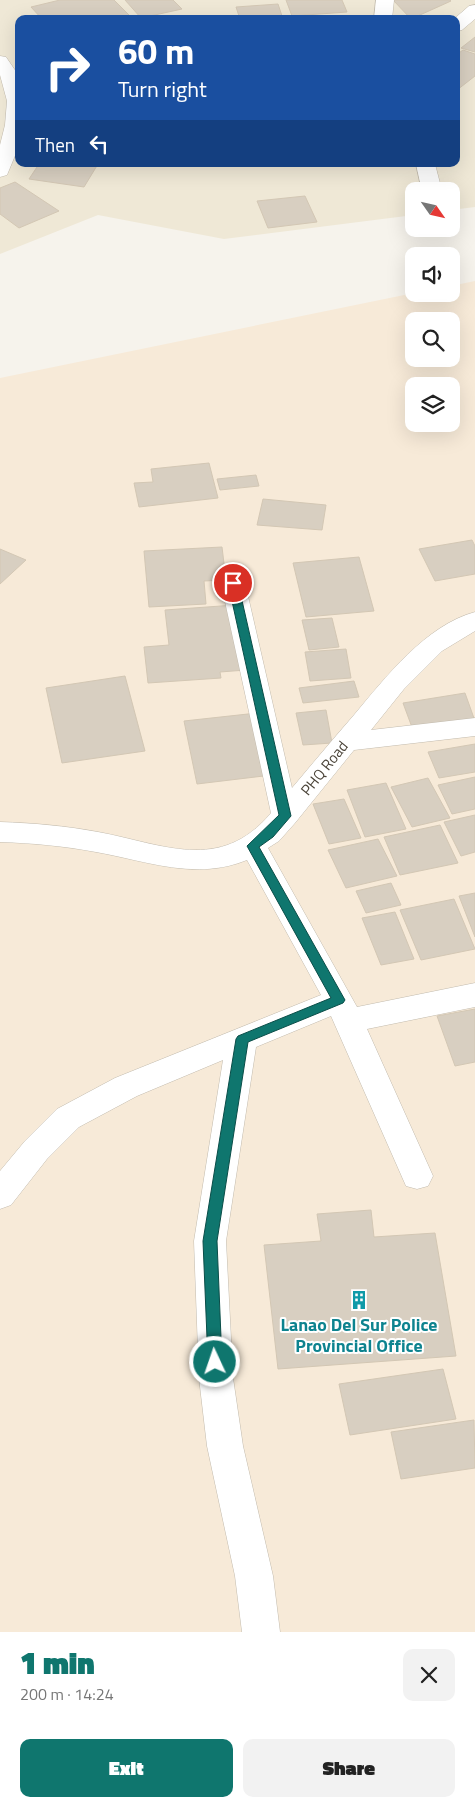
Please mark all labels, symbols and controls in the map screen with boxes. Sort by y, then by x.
text: 60 m [118,24,194,78]
icon: right [35,35,100,100]
text: Turn right [118,72,207,106]
text: Then [35,130,75,159]
icon: left [85,130,113,158]
north arrow [405,182,460,238]
map controls [405,182,460,432]
button: sound [405,247,460,302]
button: search [405,312,460,367]
button: layers [405,377,460,432]
pin [212,562,254,604]
icon: arrive [219,569,247,597]
street label: PHQ Road [295,736,353,800]
building icon: Lanao Del Sur Police Provincial Office [348,1289,370,1311]
place label: Lanao Del Sur Police Provincial Office [280,1311,438,1359]
position arrow [188,1335,240,1387]
text: 1 min [20,1640,95,1686]
button: close [403,1649,455,1701]
text: 200 m · 14:24 [20,1682,114,1706]
button: Exit [20,1739,233,1797]
button: Share [243,1739,455,1797]

